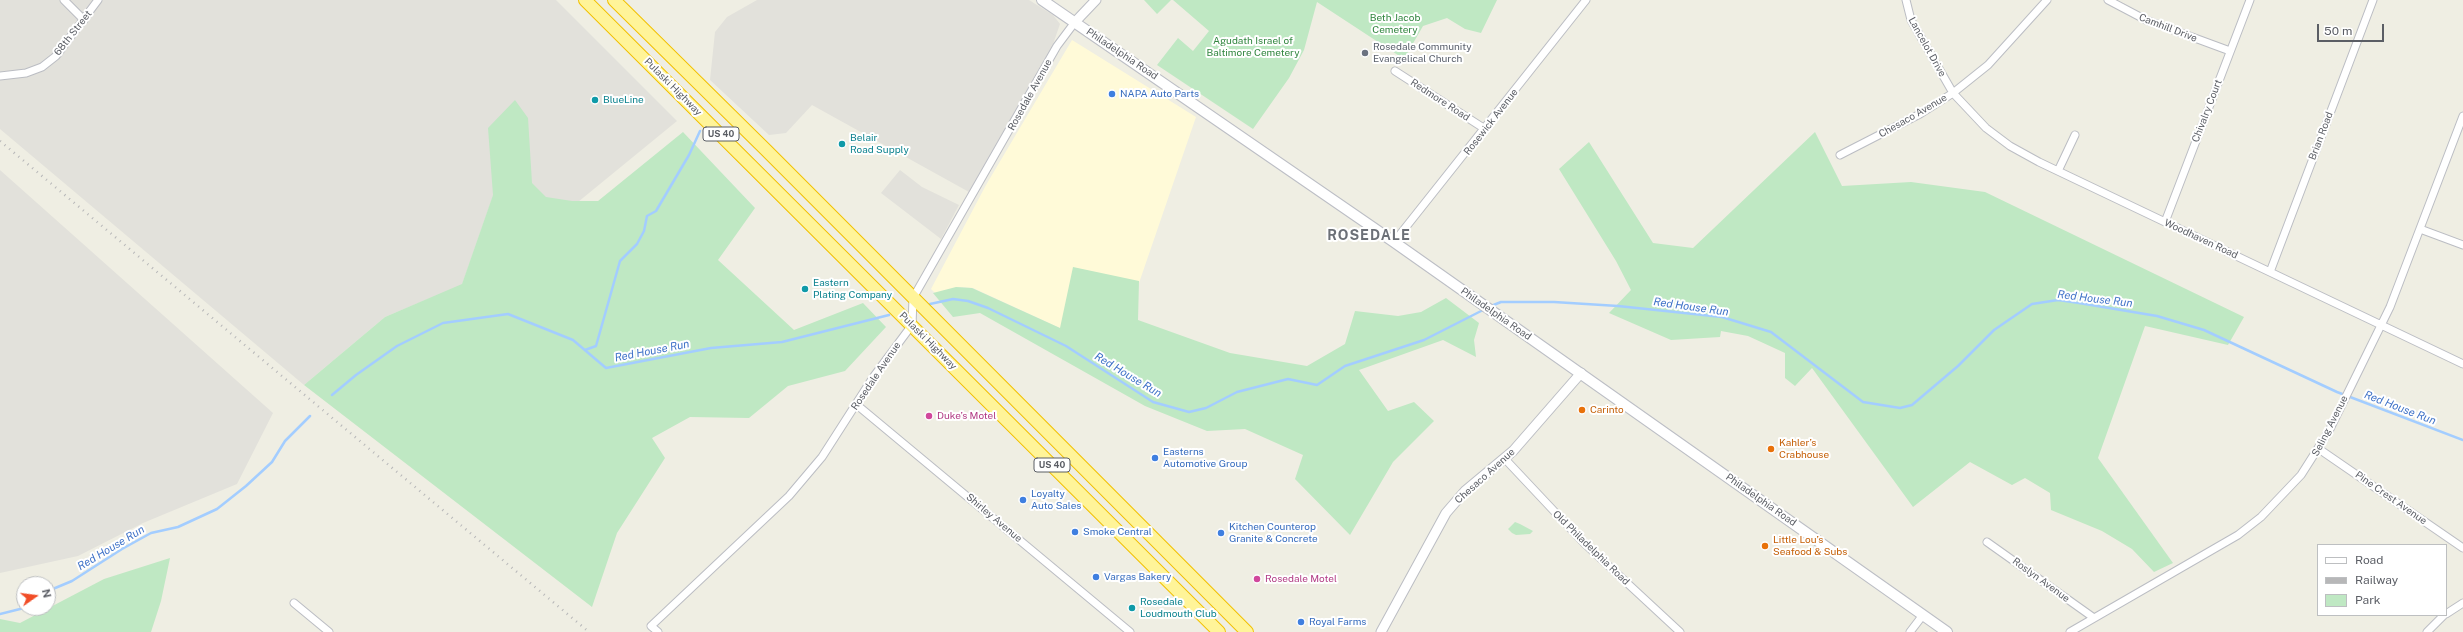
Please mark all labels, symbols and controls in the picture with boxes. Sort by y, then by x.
street label: 68th Street [52,8,94,58]
street label: Camhill Drive [2137,11,2199,45]
park label: Beth Jacob Cemetery [1370,12,1420,36]
street label: Lancelot Drive [1906,15,1948,79]
scale bar [2319,16,2386,42]
text: 50 m [2324,24,2352,38]
street label: Philadelphia Road [1084,26,1160,82]
park label: Agudath Israel of Baltimore Cemetery [1207,35,1299,58]
place label: Rosedale Community Evangelical Church [1373,41,1471,64]
marker: Rosedale Community Evangelical Church [1360,48,1370,58]
street label: Pulaski Highway [642,56,704,118]
street label: Rosedale Avenue [1005,57,1055,133]
street label: Redmore Road [1408,76,1472,124]
street label: Chivalry Court [2189,78,2225,144]
street label: Rosewick Avenue [1461,86,1521,158]
place label: NAPA Auto Parts [1120,88,1199,100]
marker: NAPA Auto Parts [1107,89,1117,99]
street label: Chesaco Avenue [1877,92,1949,140]
place label: BlueLine [603,94,644,106]
marker: BlueLine [590,95,600,105]
street label: Brian Road [2306,110,2336,162]
road number: US 40 [703,127,739,141]
place label: Belair Road Supply [850,132,909,156]
marker: Belair Road Supply [837,139,847,149]
street label: Woodhaven Road [2162,217,2240,261]
district label: ROSEDALE [1327,228,1411,244]
place label: Eastern Plating Company [813,277,892,300]
marker: Eastern Plating Company [800,284,810,294]
street label: Philadelphia Road [1458,285,1534,343]
water label: Red House Run [2057,288,2133,310]
water label: Red House Run [1653,295,1729,319]
street label: Pulaski Highway [897,310,959,372]
water label: Red House Run [614,337,690,365]
street label: Rosedale Avenue [849,340,903,412]
water label: Red House Run [1092,350,1164,400]
water label: Red House Run [2362,388,2438,428]
street label: Seling Avenue [2310,394,2350,458]
place label: Carinto [1590,404,1624,416]
marker: Carinto [1577,405,1587,415]
place label: Duke’s Motel [937,410,996,422]
marker: Duke’s Motel [924,411,934,421]
place label: Kahler’s Crabhouse [1779,437,1829,460]
marker: Kahler’s Crabhouse [1766,444,1776,454]
place label: Easterns Automotive Group [1163,446,1247,470]
street label: Chesaco Avenue [1452,446,1518,506]
marker: Easterns Automotive Group [1150,453,1160,463]
road number: US 40 [1034,458,1070,472]
street label: Pine Crest Avenue [2353,469,2429,527]
street label: Philadelphia Road [1723,471,1799,529]
place label: Loyalty Auto Sales [1031,488,1081,512]
street label: Shirley Avenue [964,491,1024,545]
marker: Loyalty Auto Sales [1018,495,1028,505]
street label: Old Philadelphia Road [1550,508,1632,588]
place label: Kitchen Counterop Granite & Concrete [1229,521,1318,544]
water label: Red House Run [75,523,147,573]
place label: Smoke Central [1083,526,1152,538]
marker: Smoke Central [1070,527,1080,537]
marker: Kitchen Counterop Granite & Concrete [1216,528,1226,538]
place label: Little Lou’s Seafood & Subs [1773,534,1847,558]
marker: Little Lou’s Seafood & Subs [1760,541,1770,551]
legend [2317,544,2447,616]
text: Road [2355,553,2383,567]
street label: Roslyn Avenue [2010,555,2072,605]
place label: Vargas Bakery [1104,571,1171,583]
marker: Vargas Bakery [1091,572,1101,582]
place label: Rosedale Motel [1265,573,1337,585]
text: Railway [2355,573,2398,587]
marker: Rosedale Motel [1252,574,1262,584]
north arrow [16,576,56,616]
text: N [40,588,54,599]
text: Park [2355,593,2381,607]
place label: Rosedale Loudmouth Club [1140,596,1217,620]
marker: Rosedale Loudmouth Club [1127,603,1137,613]
place label: Royal Farms [1309,616,1366,628]
marker: Royal Farms [1296,617,1306,627]

